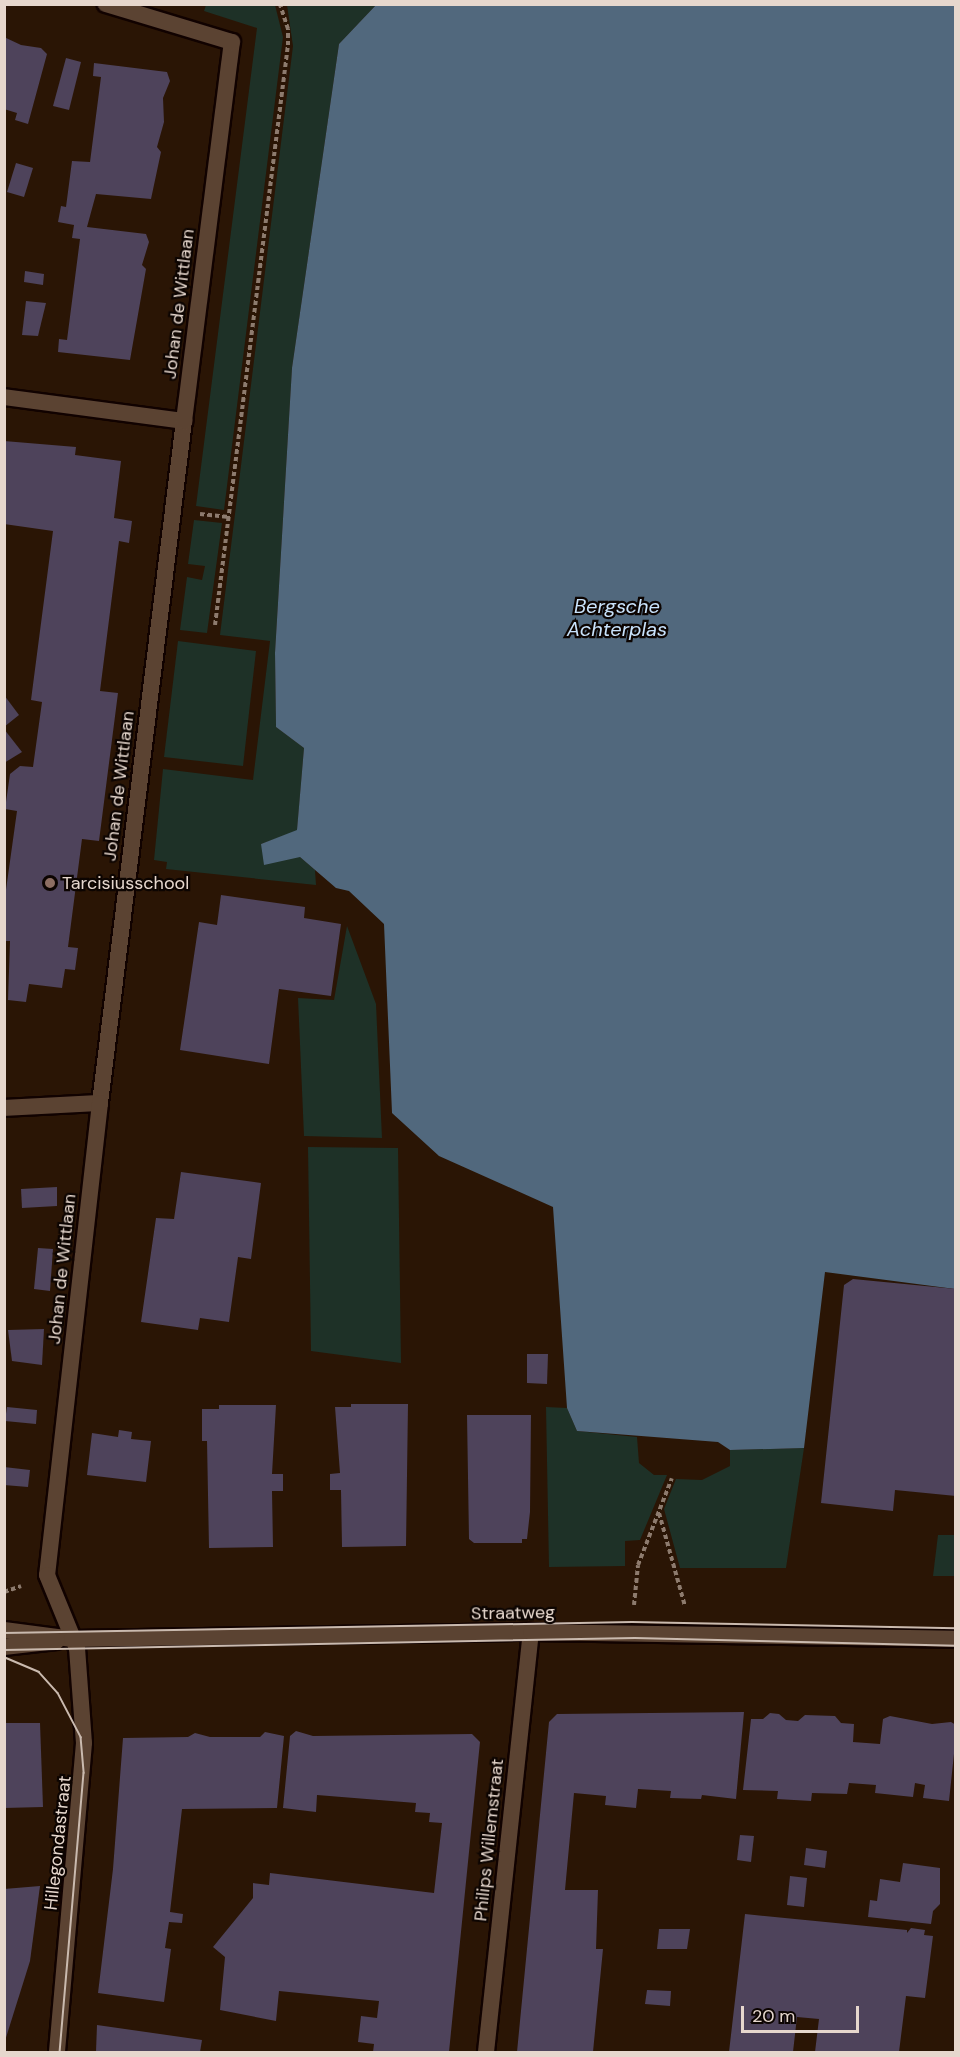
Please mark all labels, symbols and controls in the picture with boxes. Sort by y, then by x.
street label: Johan de Wittlaan [159,228,199,380]
water label: Bergsche Achterplas [567,594,667,641]
street label: Johan de Wittlaan [99,710,139,862]
place label: Tarcisiusschool [62,872,189,894]
marker: Tarcisiusschool [43,876,57,890]
street label: Johan de Wittlaan [43,1193,81,1345]
street label: Straatweg [471,1601,555,1625]
street label: Philips Willemstraat [470,1758,508,1922]
street label: Hillegondastraat [40,1775,76,1911]
scale bar [744,1994,862,2032]
text: 20 m [752,2004,795,2028]

